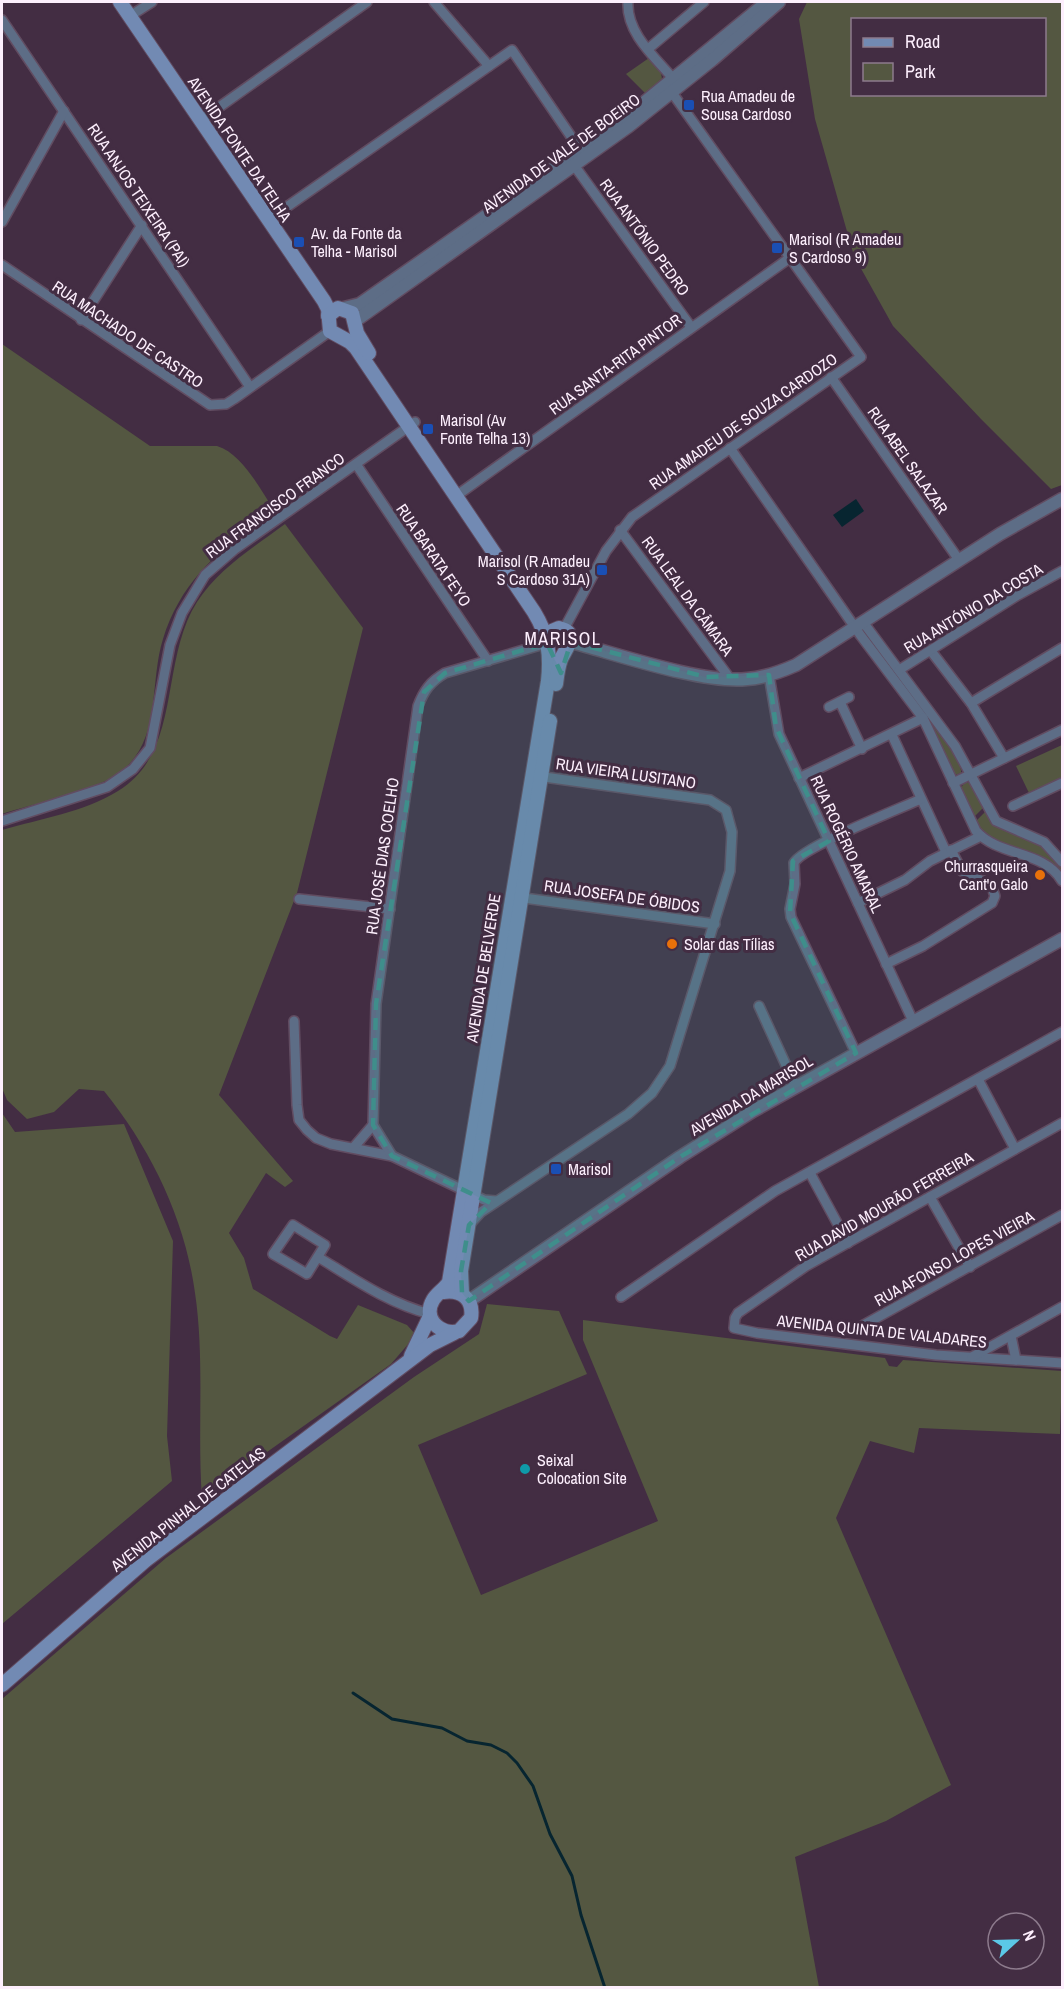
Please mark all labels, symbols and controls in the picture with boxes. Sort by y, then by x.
legend [851,18,1046,96]
text: Road [905,29,940,54]
text: Park [905,59,936,84]
street label: AVENIDA FONTE DA TELHA [183,71,297,226]
place label: Rua Amadeu de Sousa Cardoso [701,85,795,125]
street label: AVENIDA DE VALE DE BOEIRO [477,88,645,219]
marker: Rua Amadeu de Sousa Cardoso [682,98,696,112]
street label: RUA ANJOS TEIXEIRA (PAI) [83,119,195,271]
street label: RUA ANTÓNIO PEDRO [595,174,695,300]
place label: Av. da Fonte da Telha - Marisol [310,222,403,262]
place label: Marisol (R Amadeu S Cardoso 9) [789,228,901,268]
marker: Av. da Fonte da Telha - Marisol [292,235,306,249]
marker: Marisol (R Amadeu S Cardoso 9) [770,241,784,255]
street label: RUA MACHADO DE CASTRO [48,275,208,393]
street label: RUA SANTA-RITA PINTOR [544,308,686,420]
street label: RUA AMADEU DE SOUZA CARDOZO [644,347,842,495]
street label: RUA ABEL SALAZAR [863,402,954,519]
place label: Marisol (Av Fonte Telha 13) [440,409,530,449]
marker: Marisol (Av Fonte Telha 13) [421,422,435,436]
street label: RUA FRANCISCO FRANCO [201,447,349,563]
street label: RUA BARATA FEYO [391,499,477,611]
street label: RUA LEAL DA CÂMARA [637,532,739,661]
place label: Marisol (R Amadeu S Cardoso 31A) [478,550,590,590]
street label: RUA ANTÓNIO DA COSTA [899,558,1047,658]
marker: Marisol (R Amadeu S Cardoso 31A) [595,563,609,577]
district label: MARISOL [525,626,601,651]
street label: RUA VIEIRA LUSITANO [555,752,697,794]
street label: RUA ROGÉRIO AMARAL [805,772,889,917]
street label: RUA JOSÉ DIAS COELHO [360,776,404,936]
place label: Churrasqueira Cant'o Galo [944,855,1029,895]
marker: Churrasqueira Cant'o Galo [1033,868,1047,882]
street label: RUA JOSEFA DE ÓBIDOS [543,874,701,918]
street label: AVENIDA DE BELVERDE [460,892,506,1045]
place label: Solar das Tílias [684,933,775,955]
marker: Solar das Tílias [665,937,679,951]
street label: AVENIDA DA MARISOL [685,1049,817,1141]
street label: RUA DAVID MOURÃO FERREIRA [791,1146,977,1266]
place label: Marisol [568,1158,611,1180]
marker: Marisol [549,1162,563,1176]
street label: RUA AFONSO LOPES VIEIRA [870,1205,1038,1311]
street label: AVENIDA QUINTA DE VALADARES [775,1309,988,1353]
street label: AVENIDA PINHAL DE CATELAS [105,1441,270,1577]
place label: Seixal Colocation Site [537,1449,627,1489]
marker: Seixal Colocation Site [518,1462,532,1476]
north arrow [986,1911,1046,1971]
text: N [1018,1927,1042,1944]

